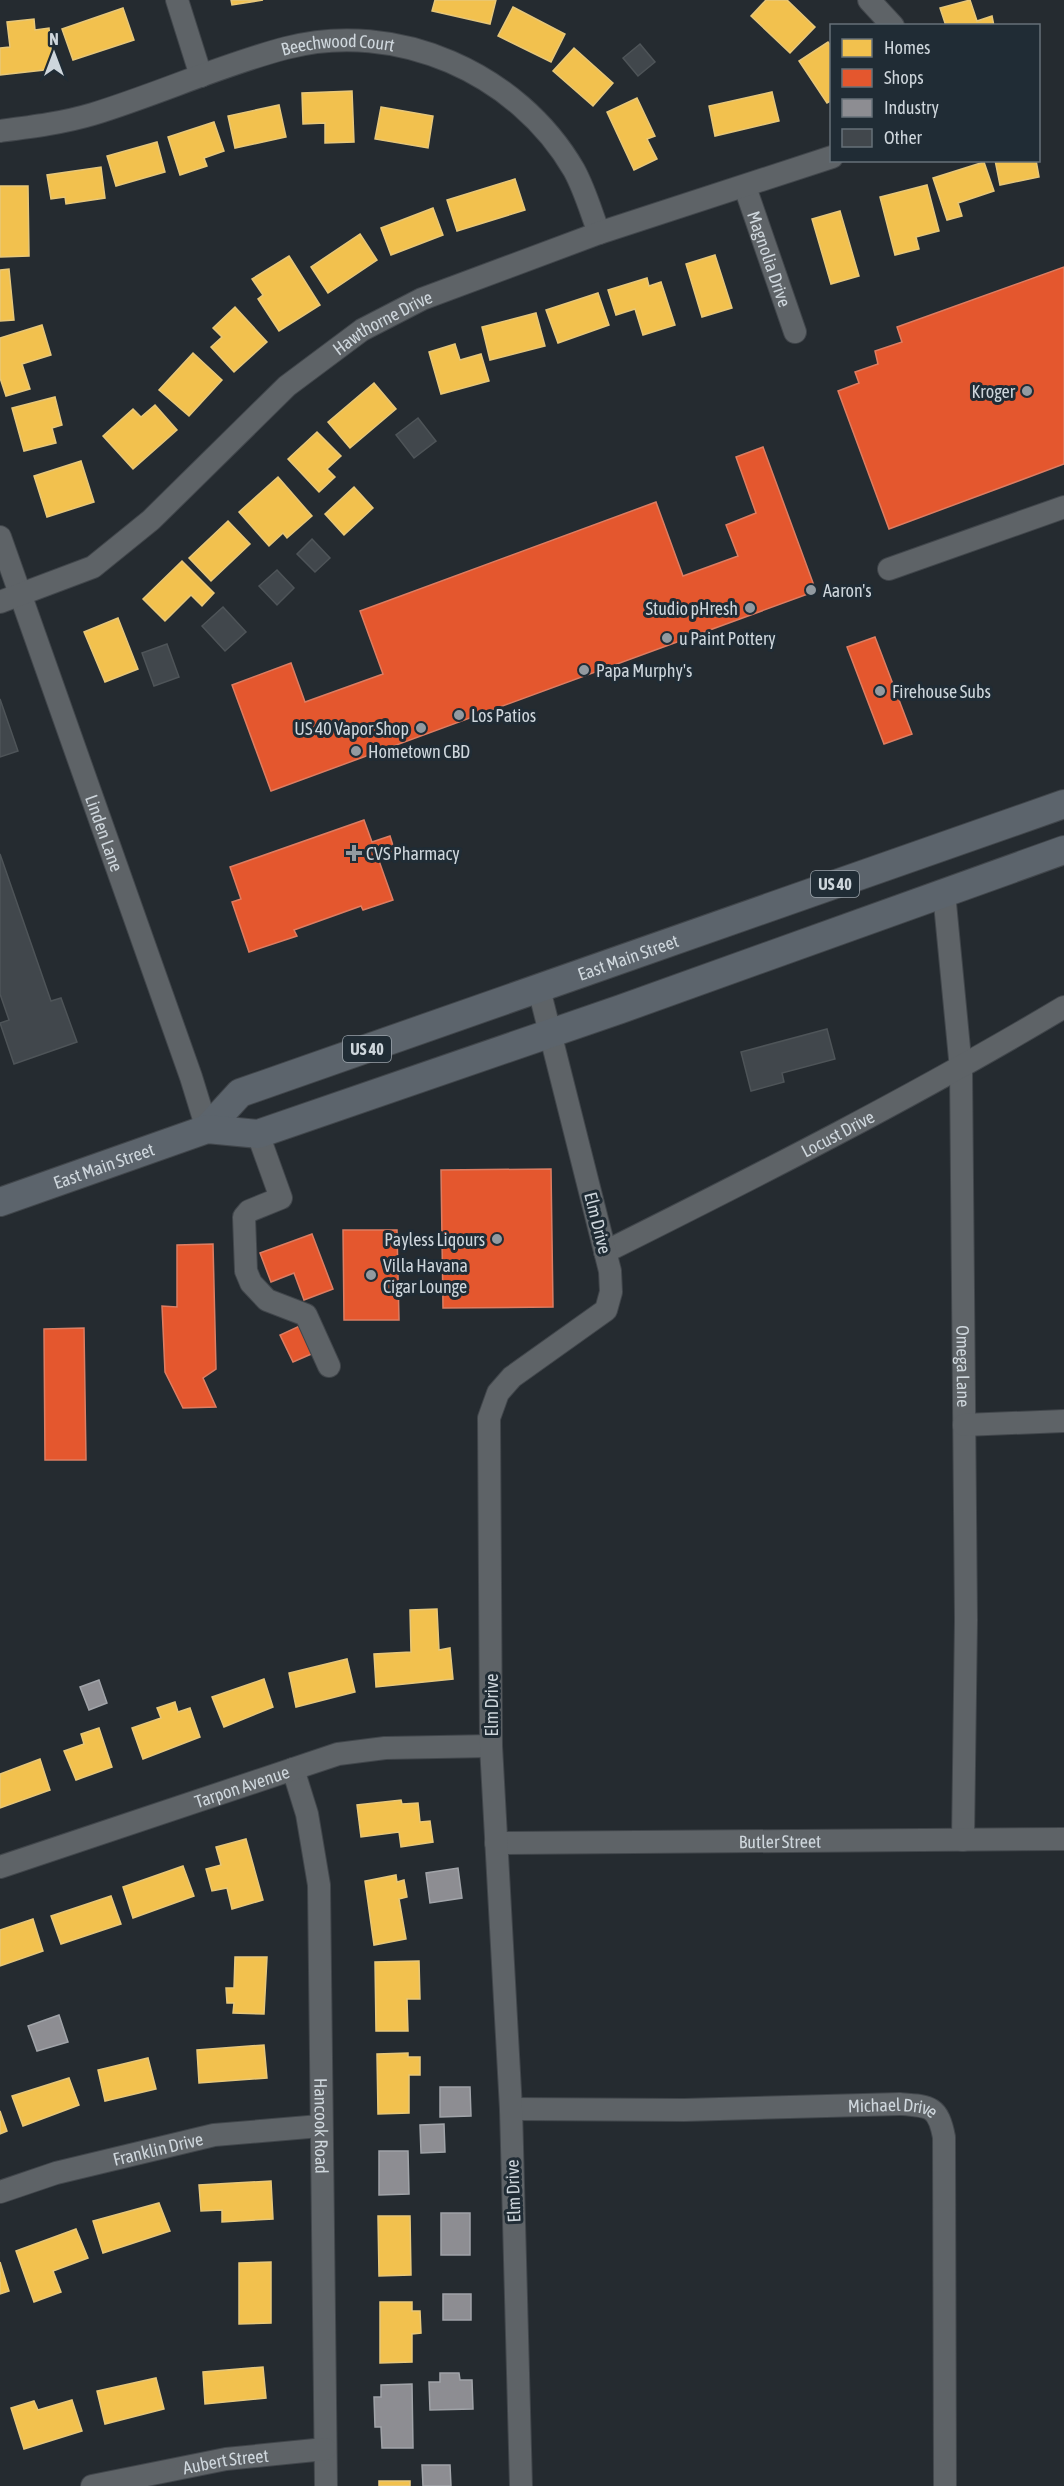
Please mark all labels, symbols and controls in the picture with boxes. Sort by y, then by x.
north arrow [24,24,84,84]
legend [830,24,1040,162]
text: N [49,30,59,48]
street label: Beechwood Court [279,30,396,59]
text: Homes [884,37,930,58]
text: Shops [884,67,924,88]
text: Industry [884,97,939,118]
text: Other [884,127,923,148]
street label: Magnolia Drive [744,208,796,310]
street label: Hawthorne Drive [328,286,435,359]
place label: Kroger [972,381,1016,402]
marker: Kroger [1020,384,1034,398]
place label: Aaron's [823,580,872,601]
marker: Aaron's [804,583,818,597]
place label: Studio pHresh [645,598,738,619]
marker: Studio pHresh [743,601,757,615]
place label: u Paint Pottery [679,628,776,649]
marker: u Paint Pottery [660,631,674,645]
place label: Papa Murphy's [596,660,692,681]
marker: Papa Murphy's [577,663,591,677]
place label: Firehouse Subs [892,681,991,702]
marker: Firehouse Subs [873,684,887,698]
place label: Los Patios [471,705,536,726]
marker: Los Patios [452,708,466,722]
place label: US 40 Vapor Shop [294,718,409,739]
marker: US 40 Vapor Shop [414,721,428,735]
place label: Hometown CBD [368,741,470,762]
marker: Hometown CBD [349,744,363,758]
street label: Linden Lane [81,792,128,874]
place label: CVS Pharmacy [366,843,460,864]
marker: CVS Pharmacy [347,846,361,860]
road number: US 40 [811,871,859,897]
street label: East Main Street [575,930,681,984]
road number: US 40 [343,1036,391,1062]
street label: Locust Drive [797,1105,878,1161]
street label: East Main Street [51,1138,157,1193]
street label: Elm Drive [580,1190,616,1256]
place label: Payless Liqours [384,1229,485,1250]
marker: Payless Liqours [490,1232,504,1246]
place label: Villa Havana Cigar Lounge [383,1255,468,1297]
marker: Villa Havana Cigar Lounge [364,1268,378,1282]
street label: Omega Lane [953,1325,975,1407]
street label: Elm Drive [481,1674,502,1736]
street label: Tarpon Avenue [192,1761,292,1812]
street label: Butler Street [739,1830,821,1852]
street label: Hancook Road [311,2078,333,2174]
street label: Michael Drive [847,2093,943,2122]
street label: Franklin Drive [111,2128,205,2169]
street label: Elm Drive [501,2159,525,2223]
street label: Aubert Street [181,2444,269,2478]

